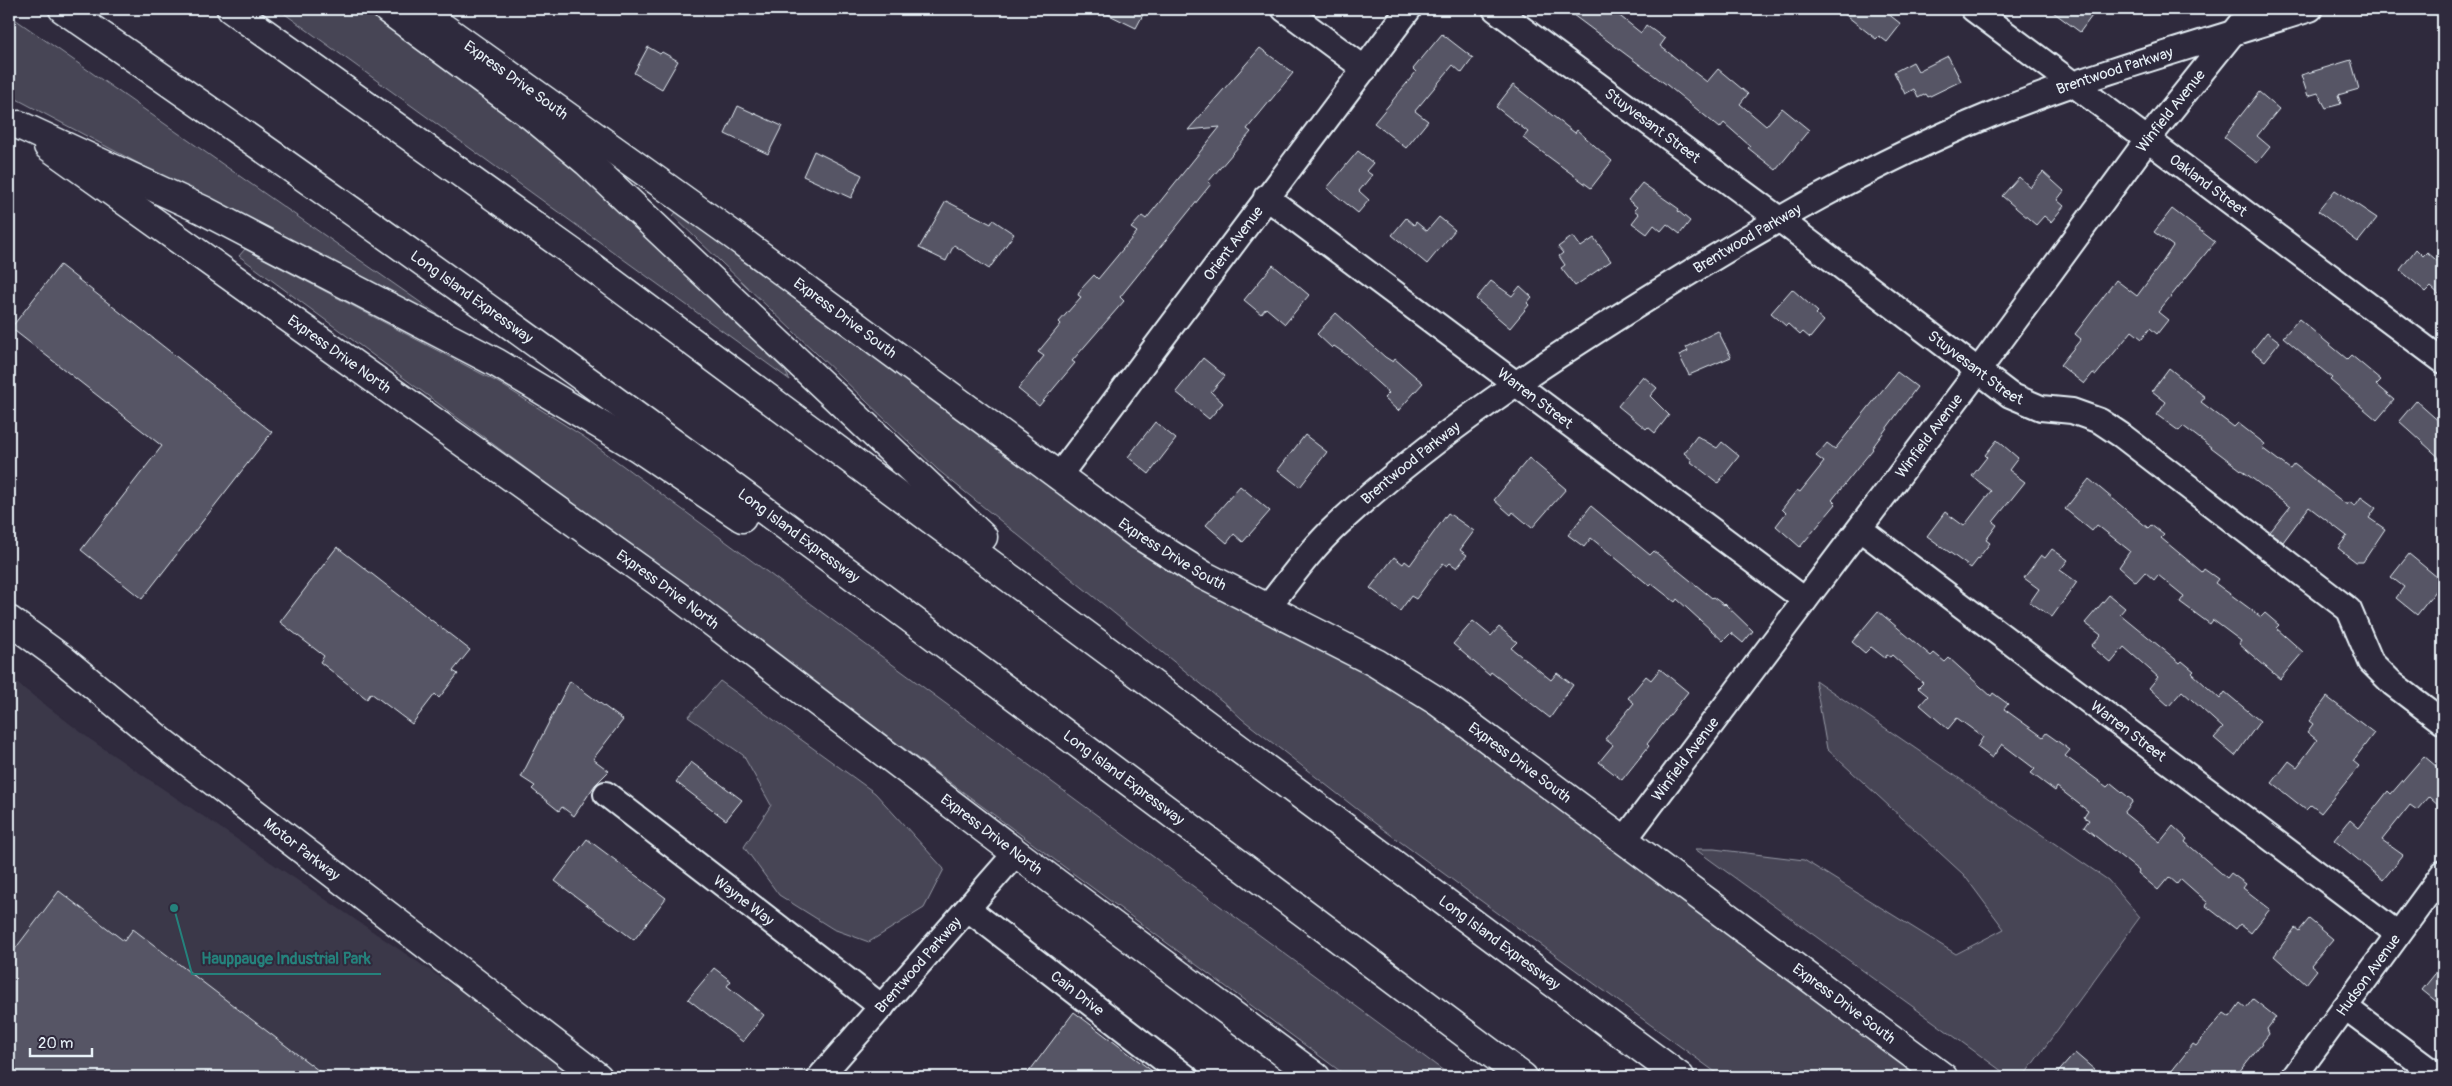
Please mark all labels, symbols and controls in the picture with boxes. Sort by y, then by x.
street label: Express Drive South [460,37,572,124]
street label: Brentwood Parkway [2054,43,2176,99]
street label: Winfield Avenue [2132,65,2210,156]
street label: Stuyvesant Street [1601,84,1705,168]
street label: Oakland Street [2165,150,2252,222]
street label: Brentwood Parkway [1690,200,1805,278]
street label: Orient Avenue [1199,202,1268,285]
street label: Long Island Expressway [406,247,537,348]
street label: Express Drive South [790,274,900,363]
street label: Express Drive North [284,311,395,398]
street label: Stuyvesant Street [1924,327,2027,410]
street label: Warren Street [1493,364,1577,434]
street label: Winfield Avenue [1892,390,1968,482]
street label: Brentwood Parkway [1357,417,1465,509]
street label: Long Island Expressway [734,485,864,588]
street label: Express Drive South [1114,514,1229,595]
street label: Express Drive North [612,546,723,634]
street label: Warren Street [2087,697,2170,767]
street label: Winfield Avenue [1648,713,1724,805]
street label: Express Drive South [1464,718,1575,807]
street label: Long Island Expressway [1059,726,1188,830]
street label: Express Drive North [937,790,1046,879]
street label: Motor Parkway [259,814,344,885]
street label: Wayne Way [709,871,778,930]
street label: Long Island Expressway [1434,891,1564,995]
street label: Brentwood Parkway [871,913,966,1017]
street label: Hudson Avenue [2332,930,2405,1020]
callout: Hauppauge Industrial Park [192,943,381,974]
text: Hauppauge Industrial Park [201,949,371,969]
street label: Express Drive South [1789,959,1899,1048]
street label: Cain Drive [1046,967,1108,1021]
scale bar [30,1026,92,1058]
text: 20 m [38,1034,73,1053]

